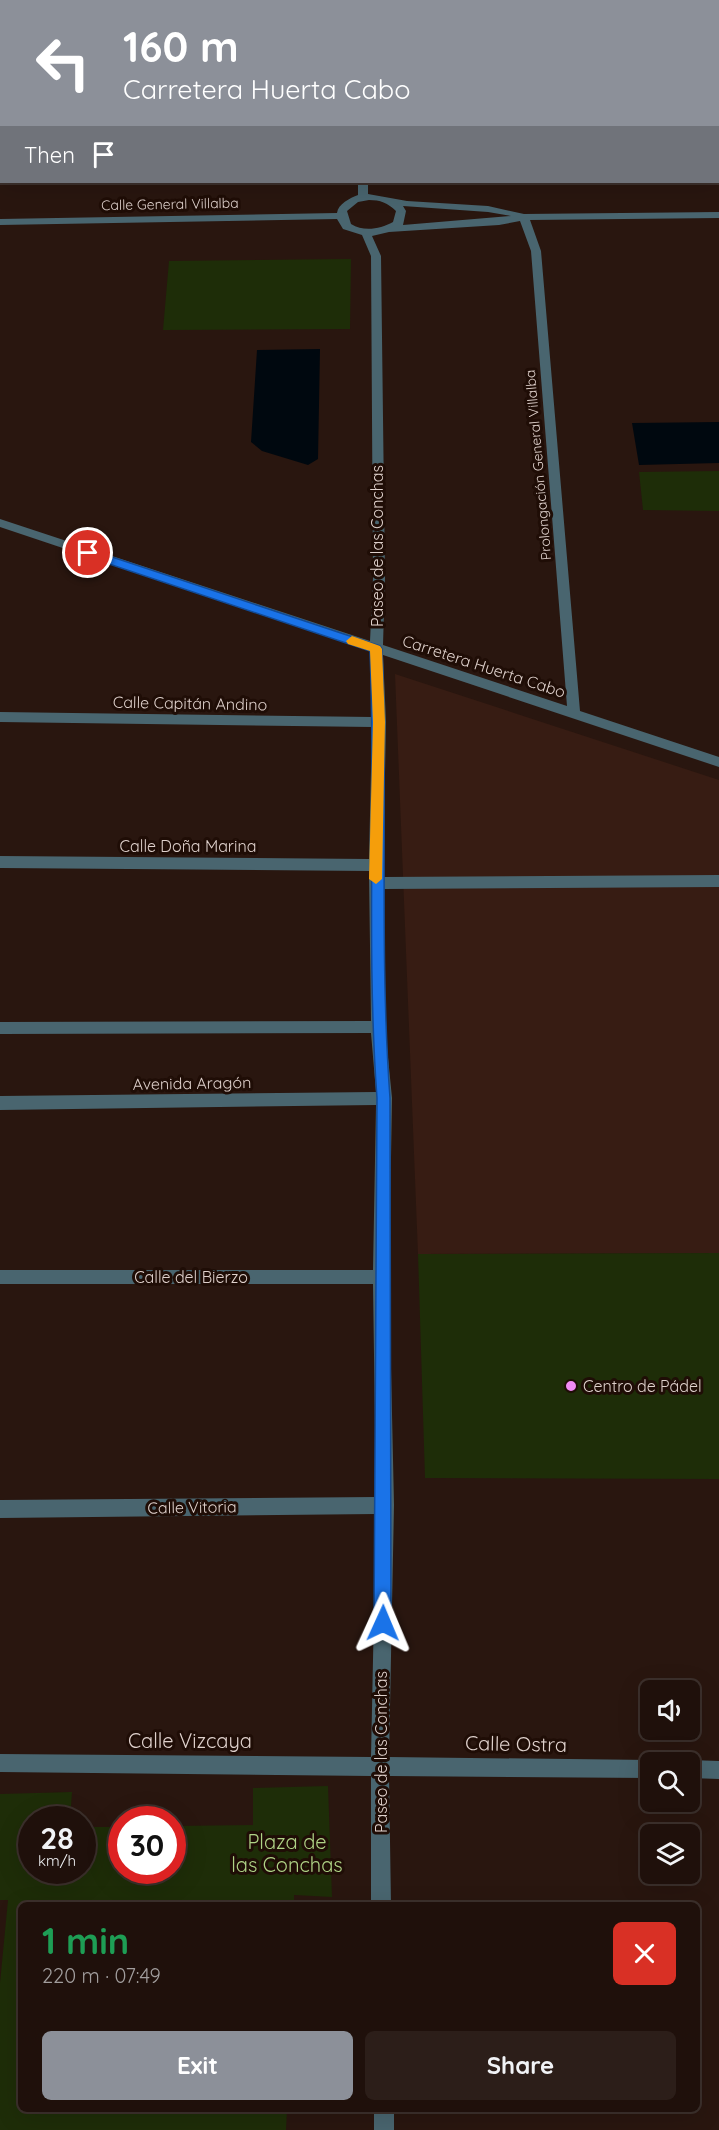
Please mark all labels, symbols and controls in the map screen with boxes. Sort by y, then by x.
text: 160 m [123,20,239,73]
icon: left [24,24,102,102]
text: Carretera Huerta Cabo [123,72,411,106]
icon: arrive [87,138,120,171]
text: Then [24,141,75,169]
street label: Calle General Villalba [101,194,239,214]
street label: Prolongación General Villalba [521,369,555,561]
street label: Paseo de las Conchas [367,465,387,627]
pin [62,527,113,578]
icon: arrive [71,536,104,569]
street label: Carretera Huerta Cabo [400,630,568,702]
street label: Calle Capitán Andino [113,692,267,714]
street label: Calle Doña Marina [120,836,256,856]
street label: Avenida Aragón [132,1072,252,1094]
street label: Calle del Bierzo [134,1267,248,1287]
place label: Centro de Pádel [583,1376,702,1396]
marker: Centro de Pádel [564,1379,578,1393]
street label: Calle Vitoria [147,1496,237,1518]
position arrow [351,1591,415,1655]
street label: Paseo de las Conchas [371,1671,391,1833]
map controls [640,1680,700,1884]
button: sound [640,1680,700,1740]
street label: Calle Vizcaya [128,1728,252,1753]
street label: Calle Ostra [465,1730,567,1757]
button: search [640,1752,700,1812]
speed limit sign: 30 [108,1806,186,1884]
text: 28 [40,1819,74,1857]
button: layers [640,1824,700,1884]
park label: Plaza de las Conchas [231,1829,343,1877]
text: km/h [38,1851,76,1870]
text: 1 min [42,1918,129,1963]
button: close [613,1922,676,1985]
text: 220 m · 07:49 [42,1963,161,1988]
button: Exit [42,2031,353,2100]
button: Share [365,2031,676,2100]

